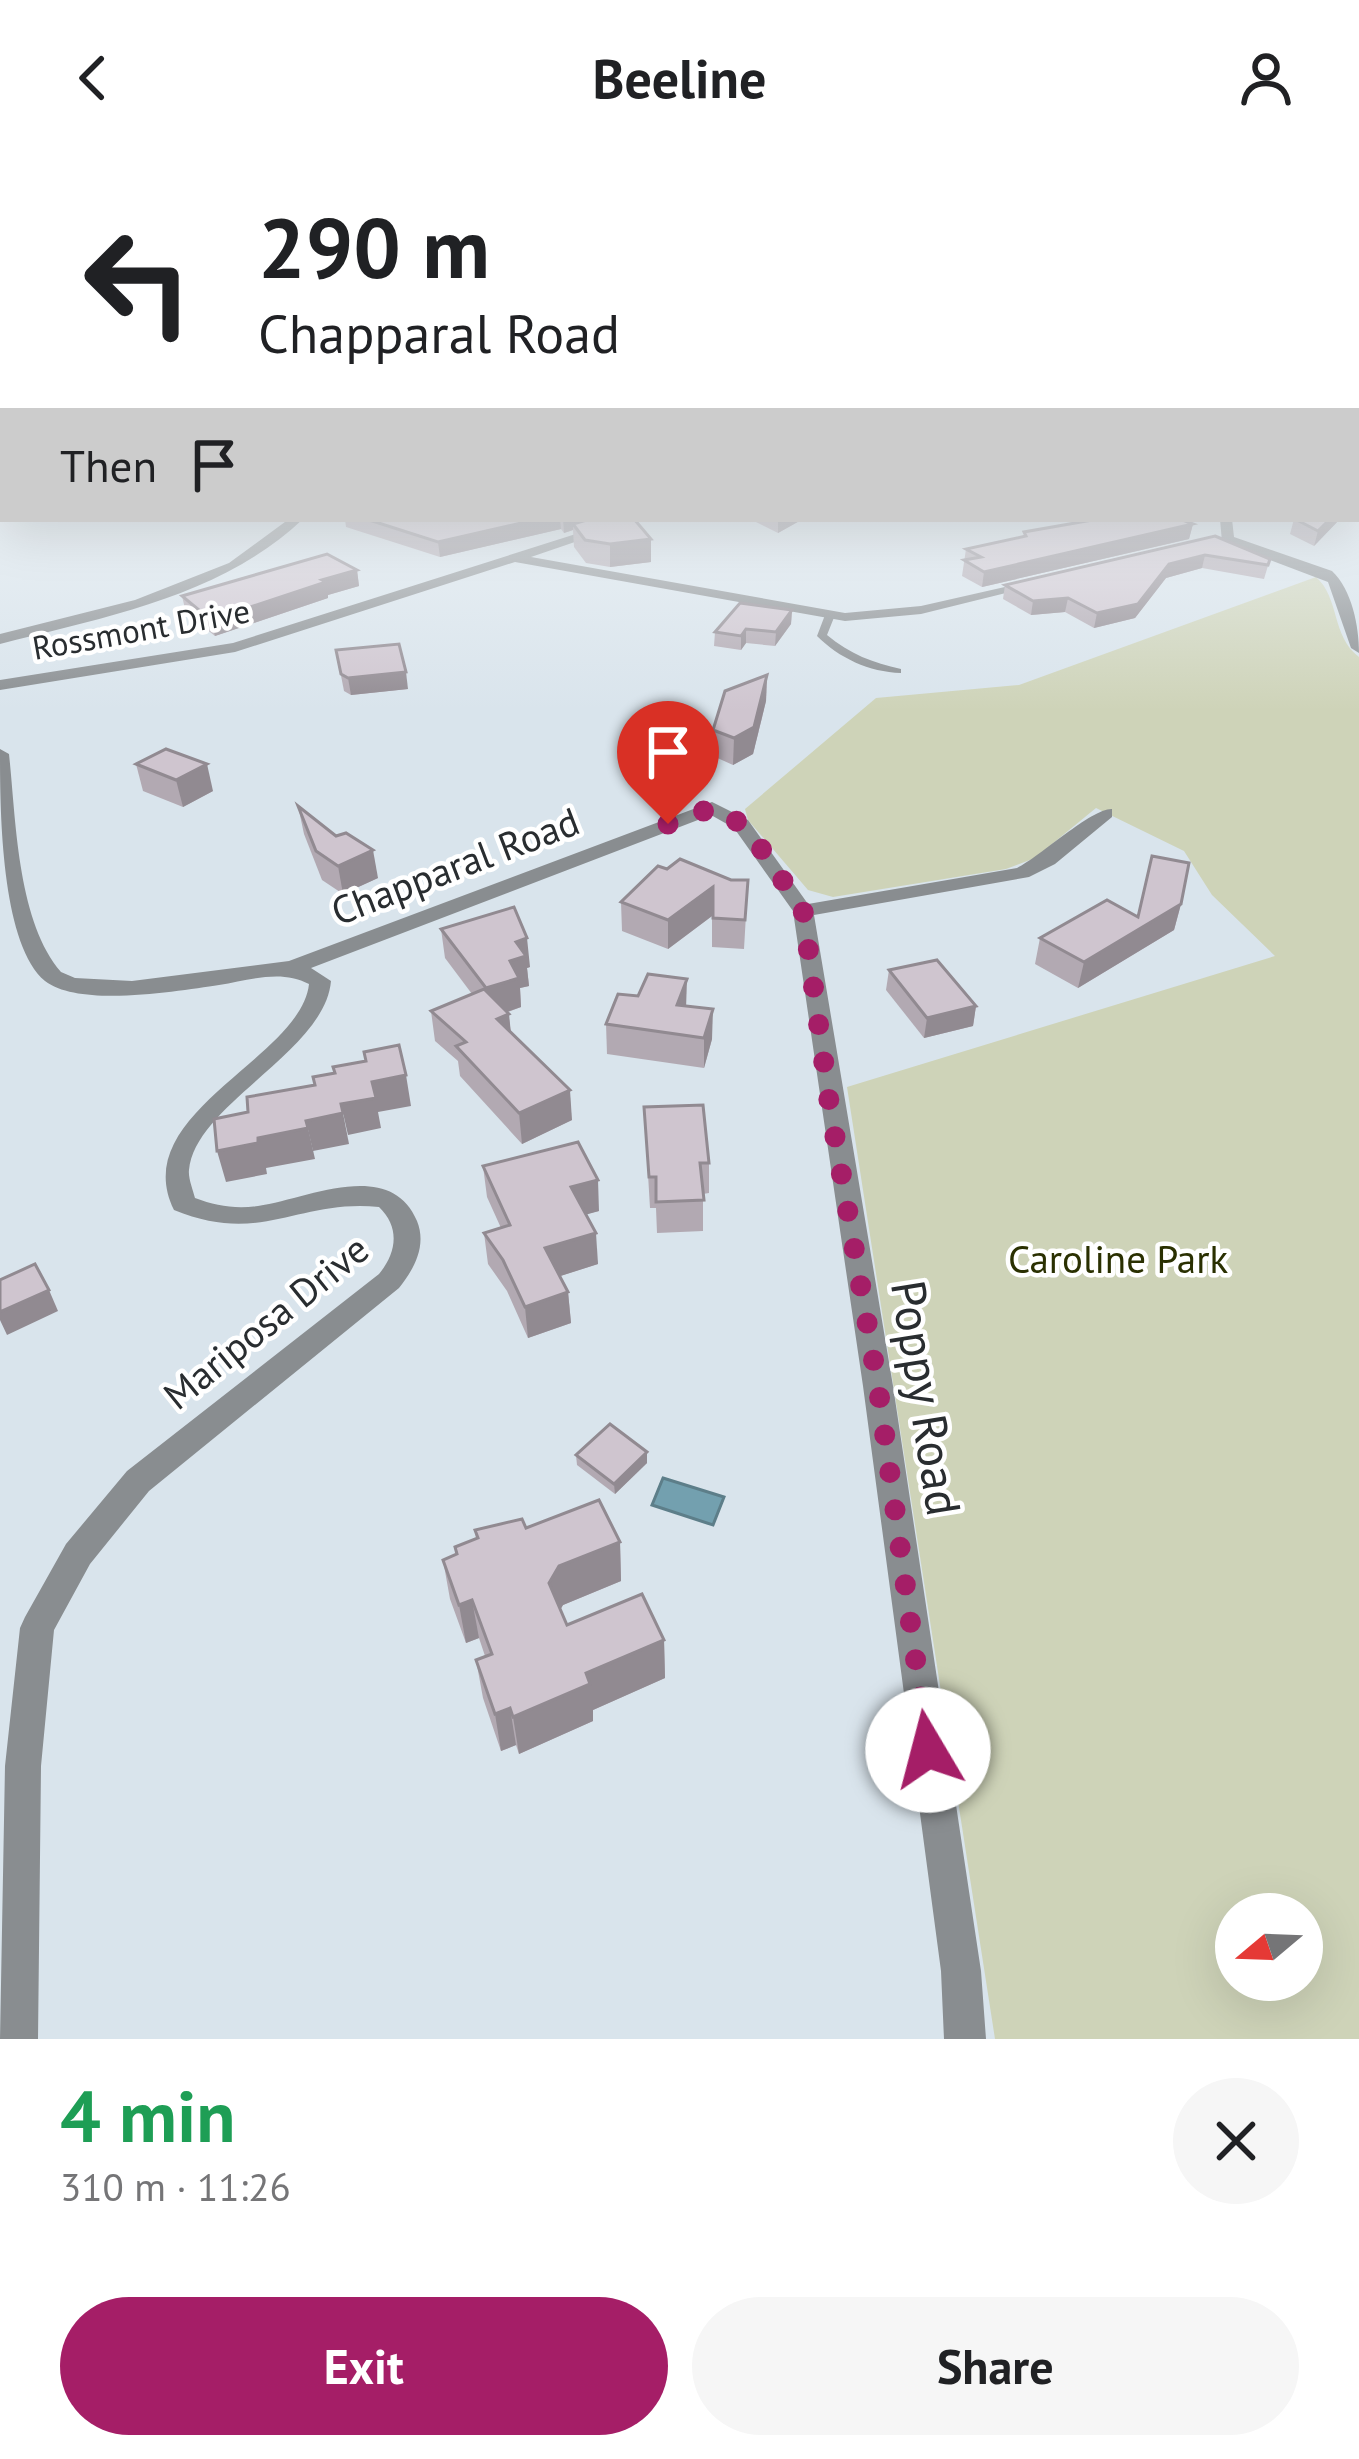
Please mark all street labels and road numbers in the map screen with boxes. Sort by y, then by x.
street label: Rossmont Drive [29,588,253,669]
street label: Chapparal Road [324,795,586,936]
street label: Mariposa Drive [153,1223,379,1420]
street label: Poppy Road [878,1276,976,1520]

